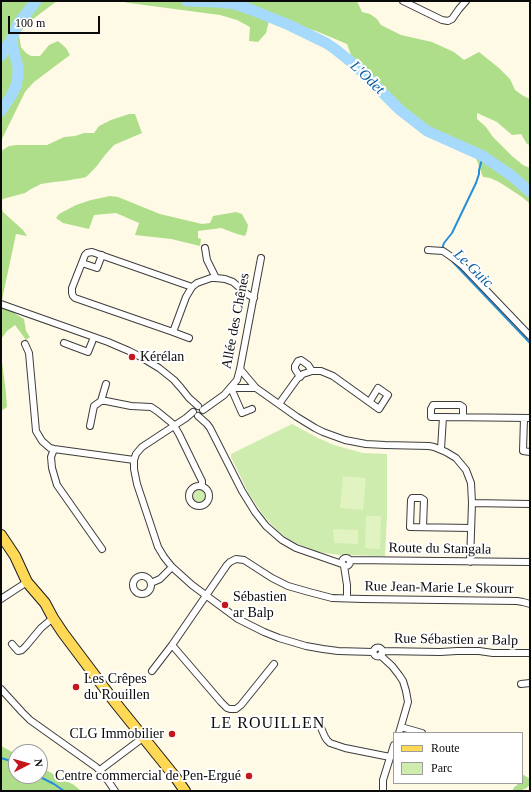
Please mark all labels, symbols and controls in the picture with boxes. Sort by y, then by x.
scale bar [10,8,102,34]
text: 100 m [15,16,45,30]
water label: L'Odet [346,57,388,99]
water label: Le Guic [450,246,496,292]
street label: Allée des Chênes [218,272,254,370]
place label: Kérélan [140,349,184,365]
marker: Kérélan [127,352,137,362]
street label: Route du Stangala [389,540,491,558]
street label: Rue Jean-Marie Le Skourr [364,578,514,598]
place label: Sébastien ar Balp [233,589,287,622]
marker: Sébastien ar Balp [220,600,230,610]
street label: Rue Sébastien ar Balp [394,631,518,649]
place label: Les Crêpes du Rouillen [84,671,150,704]
marker: Les Crêpes du Rouillen [71,682,81,692]
district label: LE ROUILLEN [211,714,325,734]
place label: CLG Immobilier [70,726,164,742]
marker: CLG Immobilier [167,729,177,739]
legend [393,732,523,784]
text: Route [431,741,460,755]
north arrow [8,744,48,784]
text: N [33,758,45,767]
text: Parc [431,761,452,775]
place label: Centre commercial de Pen-Ergué [55,768,241,784]
marker: Centre commercial de Pen-Ergué [244,771,254,781]

